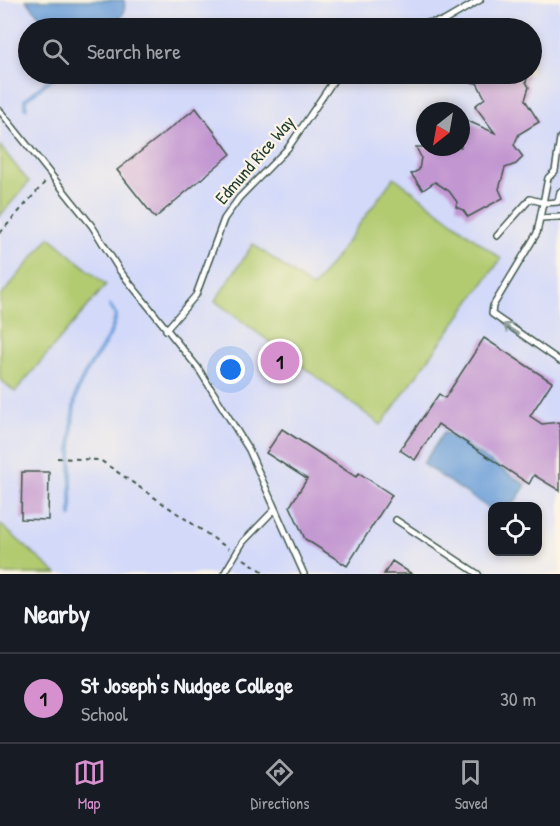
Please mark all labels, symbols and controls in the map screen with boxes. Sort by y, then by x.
search box [18,18,542,84]
icon: search [39,35,72,68]
text: Search here [87,36,181,66]
north arrow [416,102,470,156]
street label: Edmund Rice Way [209,110,300,209]
one-way arrow [503,323,520,335]
pin: 1 [260,338,300,384]
your location [216,355,245,384]
map controls [488,502,542,556]
button: locate [488,502,542,556]
text: Nearby [24,596,90,631]
text: St Joseph's Nudgee College [81,670,293,700]
text: 1 [40,685,47,712]
text: 30 m [500,685,536,712]
text: School [81,700,128,727]
tab: Map [73,756,106,814]
tab: Directions [251,756,309,814]
tab: Saved [454,756,487,814]

